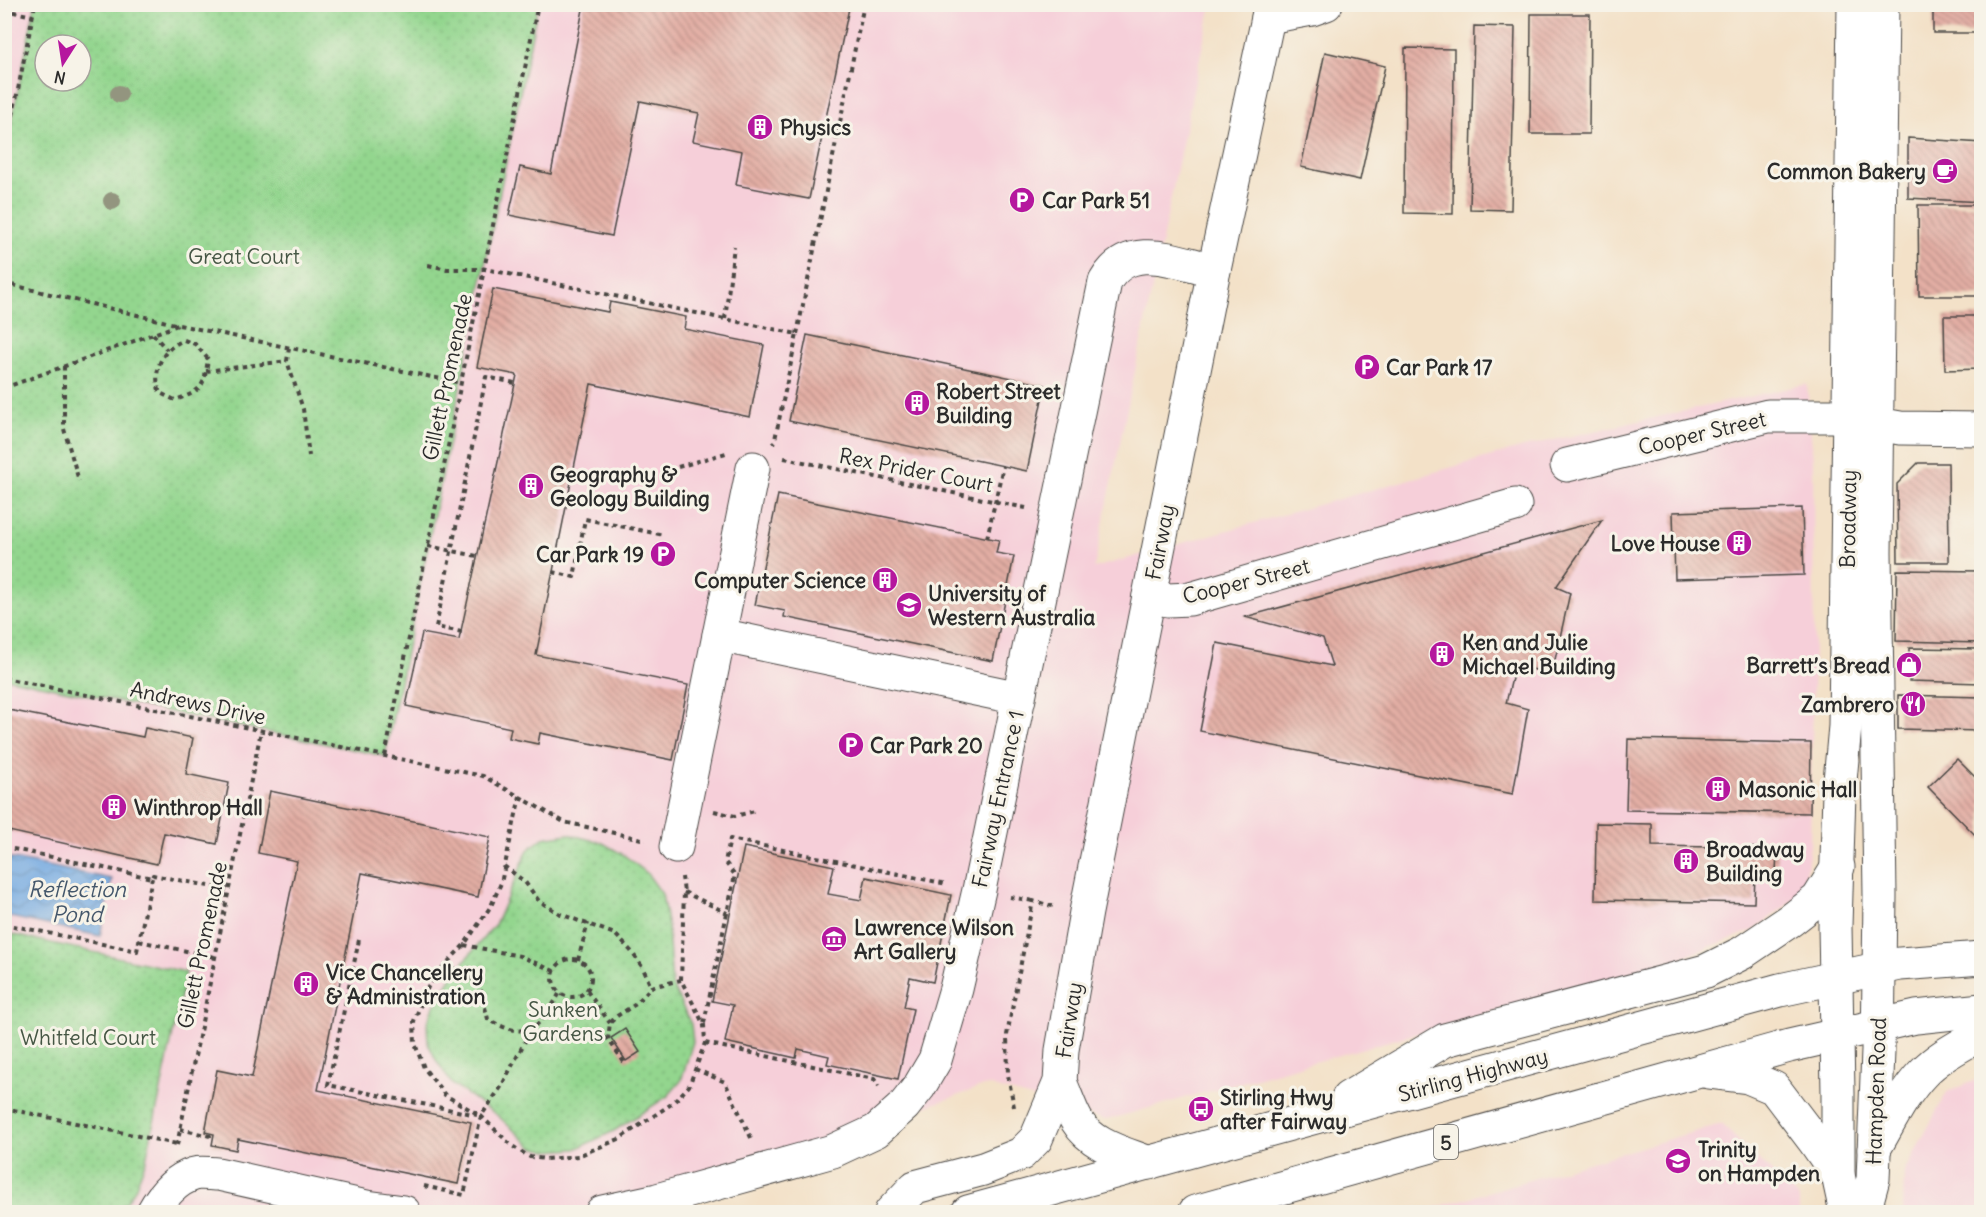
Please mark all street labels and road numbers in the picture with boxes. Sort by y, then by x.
street label: Gillett Promenade [416,291,478,463]
street label: Cooper Street [1636,405,1768,461]
street label: Rex Prider Court [837,442,995,498]
street label: Broadway [1834,470,1862,568]
street label: Fairway [1139,502,1181,582]
street label: Cooper Street [1180,552,1312,610]
street label: Andrews Drive [128,675,268,731]
street label: Fairway Entrance 1 [966,708,1030,890]
street label: Gillett Promenade [171,859,233,1031]
street label: Fairway [1050,980,1088,1060]
street label: Hampden Road [1860,1017,1892,1165]
street label: Stirling Highway [1395,1042,1551,1108]
road number: 5 [1434,1125,1458,1159]

